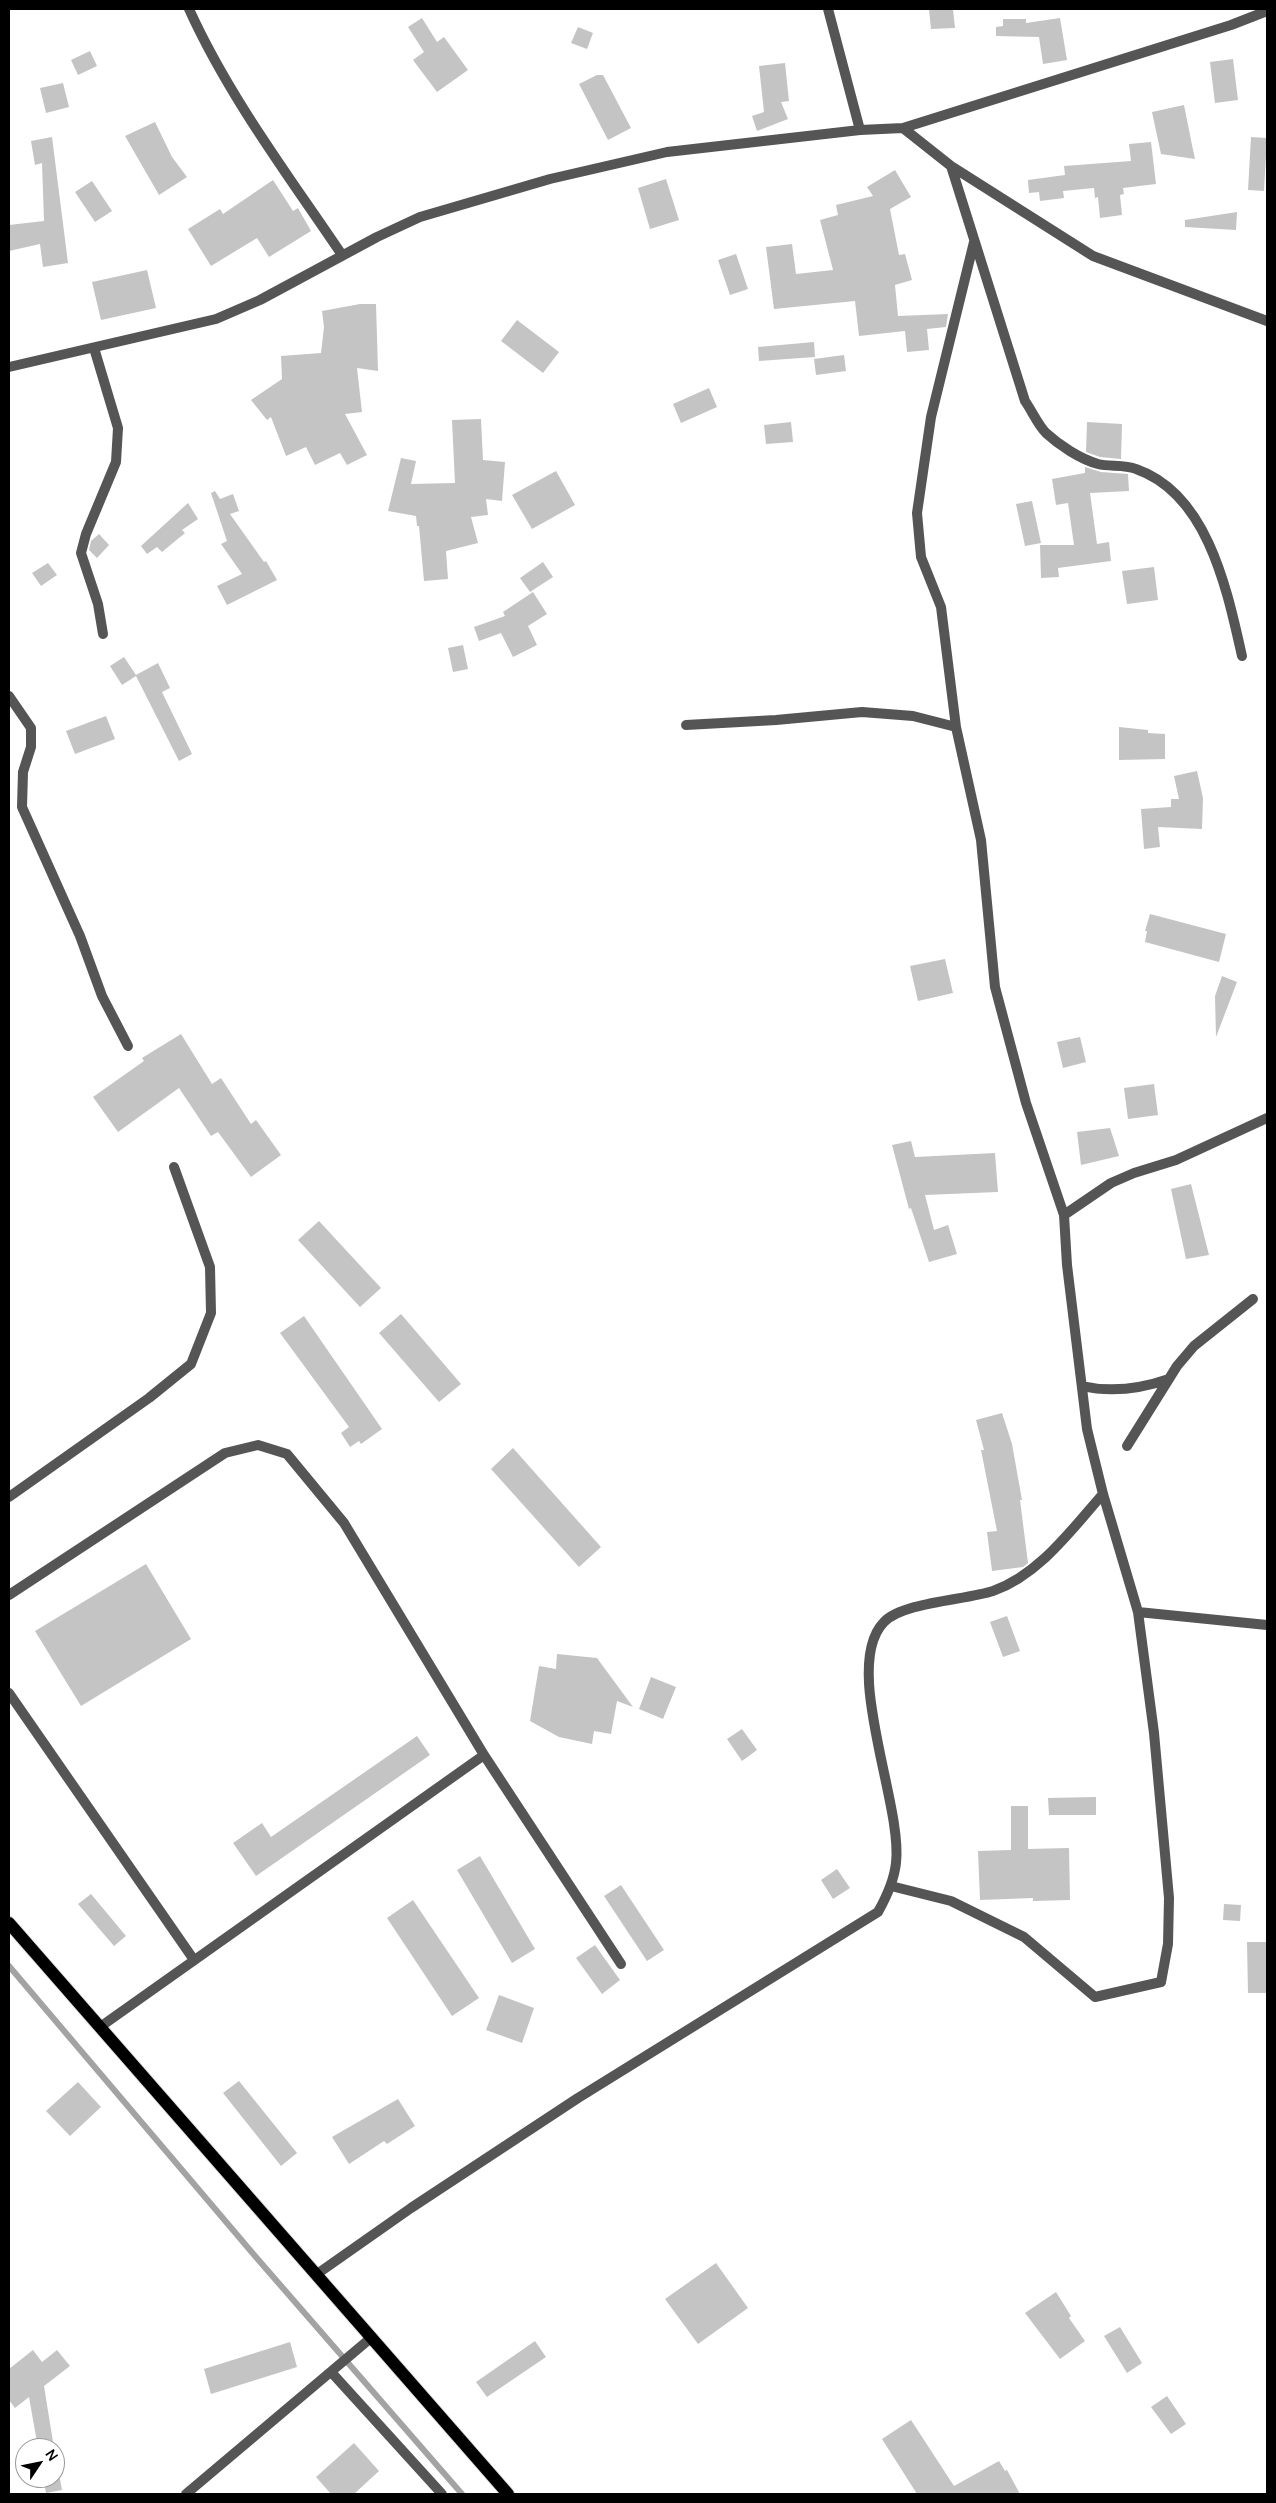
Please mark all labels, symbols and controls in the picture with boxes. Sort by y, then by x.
north arrow [15,2438,65,2488]
text: N [41,2445,63,2464]

